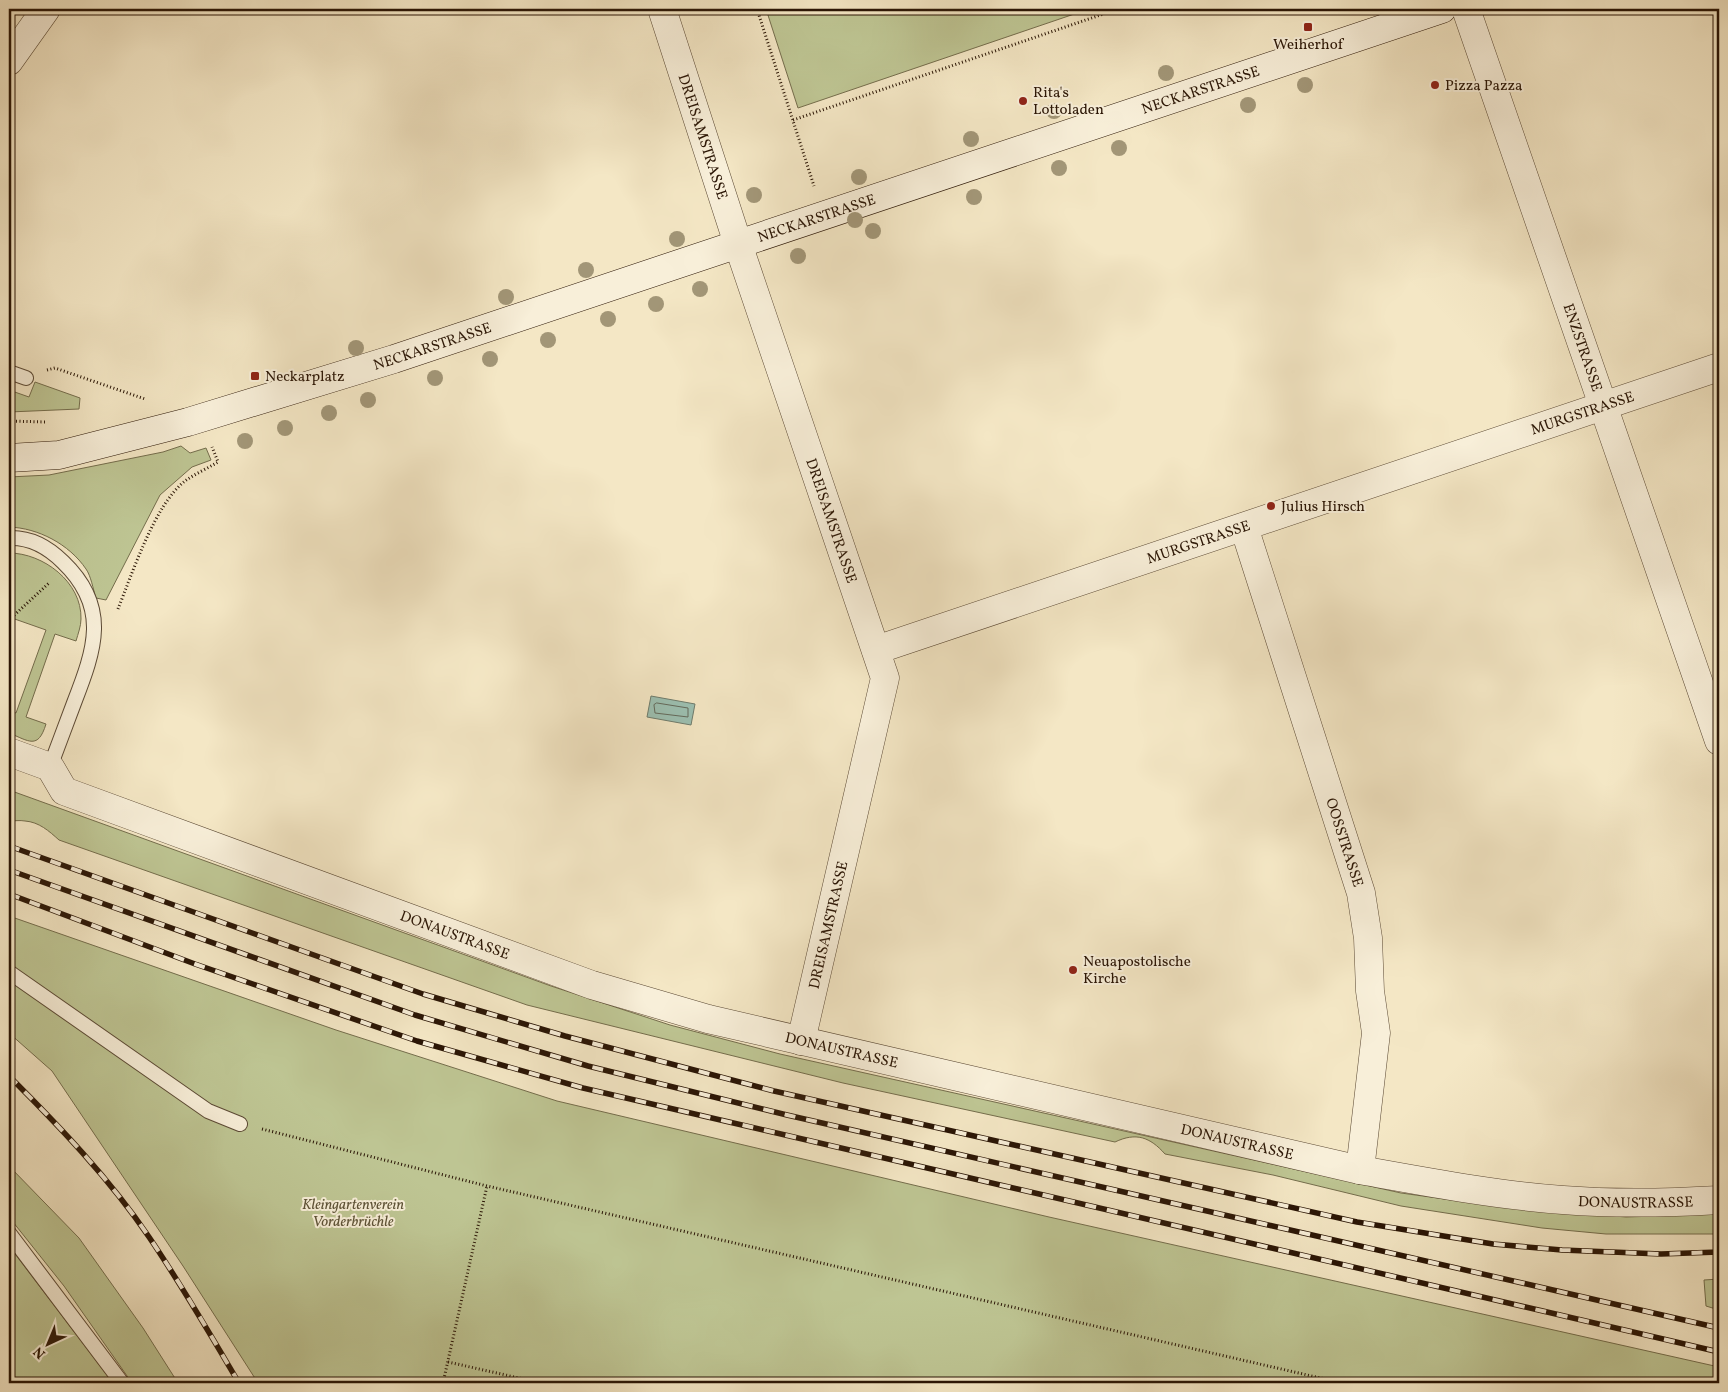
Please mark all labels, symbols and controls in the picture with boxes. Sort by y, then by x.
marker: Weiherhof [1302,21,1314,33]
place label: Weiherhof [1273,35,1345,56]
street label: NECKARSTRASSE [1139,62,1263,121]
street label: DREISAMSTRASSE [672,71,732,202]
place label: Pizza Pazza [1445,76,1522,97]
marker: Pizza Pazza [1429,79,1441,91]
place label: Rita's Lottoladen [1033,83,1104,121]
marker: Rita's Lottoladen [1017,95,1029,107]
street label: NECKARSTRASSE [755,190,879,249]
street label: ENZSTRASSE [1557,301,1606,395]
street label: NECKARSTRASSE [371,318,495,377]
place label: Neckarplatz [265,367,344,388]
marker: Neckarplatz [249,370,261,382]
street label: MURGSTRASSE [1528,387,1637,441]
street label: DREISAMSTRASSE [799,456,861,586]
place label: Julius Hirsch [1281,497,1365,518]
marker: Julius Hirsch [1265,500,1277,512]
street label: MURGSTRASSE [1144,516,1253,570]
street label: OOSSTRASSE [1319,795,1367,890]
street label: DREISAMSTRASSE [805,859,854,991]
street label: DONAUSTRASSE [397,906,512,966]
place label: Neuapostolische Kirche [1083,952,1191,990]
marker: Neuapostolische Kirche [1067,964,1079,976]
street label: DONAUSTRASSE [783,1028,900,1075]
street label: DONAUSTRASSE [1178,1120,1295,1166]
street label: DONAUSTRASSE [1577,1192,1694,1215]
park label: Kleingartenverein Vorderbrüchle [302,1195,404,1233]
north arrow [22,1320,72,1370]
text: N [30,1342,50,1363]

